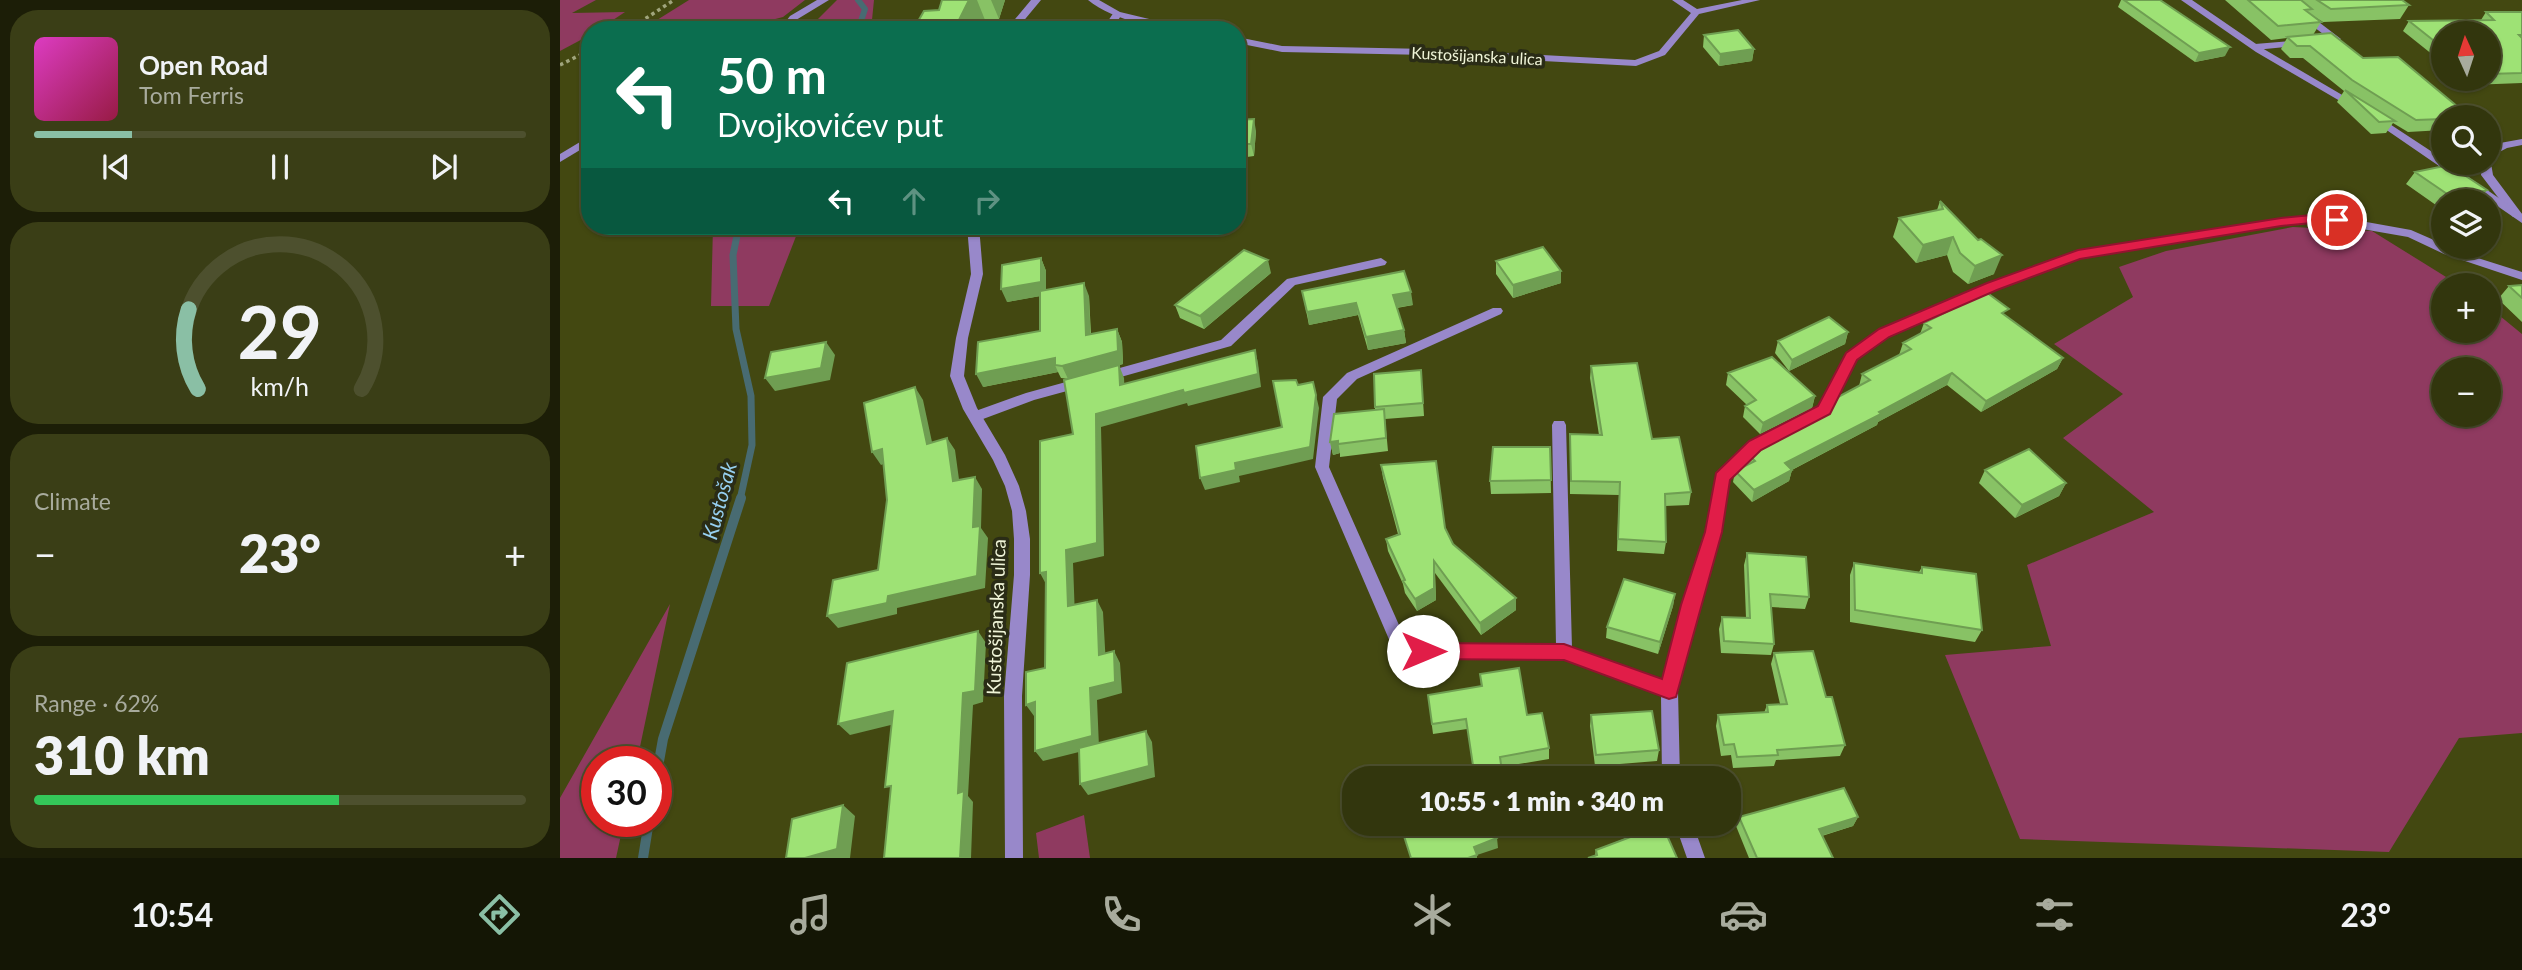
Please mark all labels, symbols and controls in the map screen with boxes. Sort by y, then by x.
north arrow [2431,21,2501,91]
map controls [2431,21,2501,427]
street label: Kustošijanska ulica [1411,43,1543,68]
text: 50 m [717,46,827,104]
text: Open Road [139,49,268,81]
icon: left [602,49,693,140]
text: Tom Ferris [139,81,244,109]
text: Dvojkovićev put [717,105,943,144]
button: search [2431,105,2501,175]
icon: previous [97,148,135,186]
icon: pause [261,148,299,186]
icon: next [425,148,463,186]
icon: left [822,182,860,220]
icon: ahead [895,182,933,220]
icon: right [968,182,1006,220]
button: layers [2431,189,2501,259]
pin [2307,190,2367,250]
icon: arrive [2318,201,2356,239]
button: + [2431,273,2501,343]
text: 29 [238,287,322,375]
button: − [2431,357,2501,427]
text: km/h [251,371,309,401]
water label: Kustošak [696,458,741,542]
text: Climate [34,487,111,515]
text: 23° [239,522,321,584]
text: − [34,531,56,577]
text: + [504,531,526,577]
street label: Kustošijanska ulica [981,539,1010,695]
position arrow [1386,614,1460,688]
text: Range · 62% [34,689,159,717]
text: 310 km [34,724,210,786]
speed limit sign: 30 [581,746,672,837]
text: 10:55 · 1 min · 340 m [1419,785,1664,817]
icon: directions [475,890,524,939]
icon: music [786,890,835,939]
icon: phone [1097,890,1146,939]
icon: climate [1408,890,1457,939]
icon: car [1719,890,1768,939]
icon: filters [2030,890,2079,939]
text: 10:54 [131,895,213,934]
text: 23° [2341,895,2391,934]

